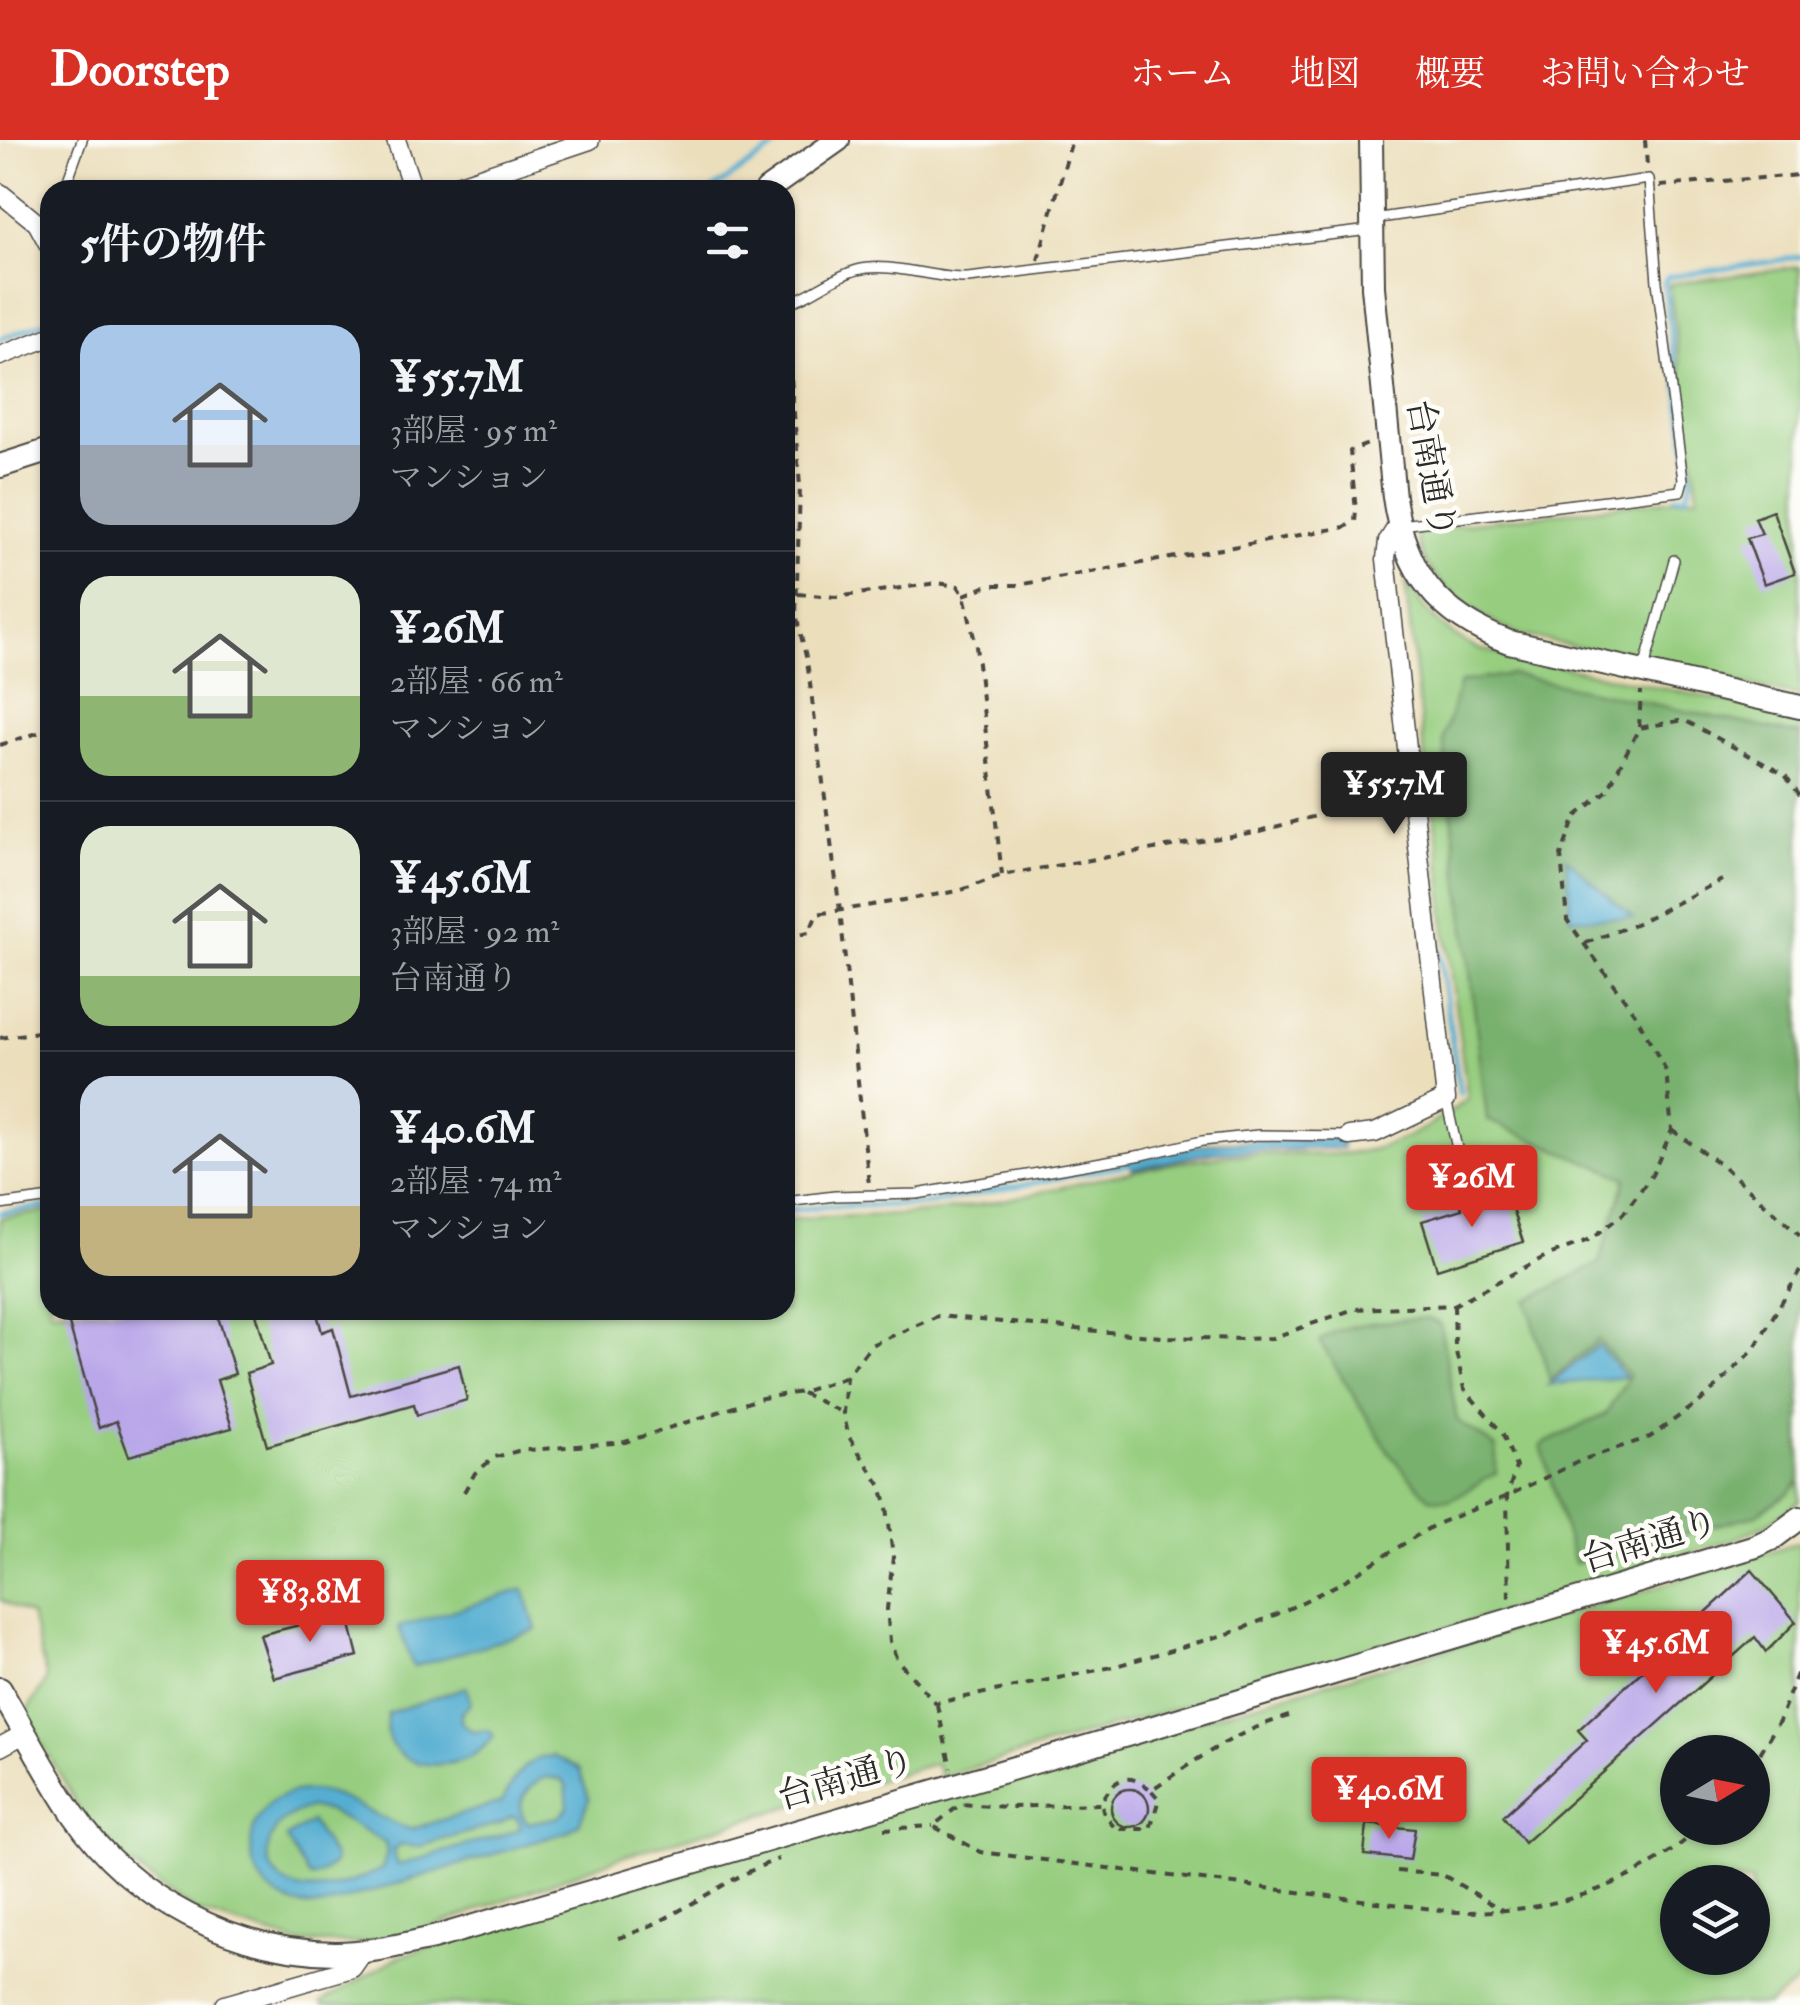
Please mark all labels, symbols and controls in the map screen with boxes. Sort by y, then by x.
text: Doorstep [50,40,230,100]
text: ホーム [1130,52,1235,96]
text: 地図 [1290,52,1360,96]
text: 概要 [1415,52,1485,96]
text: お問い合わせ [1540,52,1750,96]
icon: filters [700,213,755,268]
text: 5件の物件 [80,219,266,271]
text: ¥55.7M [390,352,524,404]
icon: home [160,365,280,485]
street label: 台南通り [1397,396,1465,542]
text: 3部屋 · 95 m² [390,411,557,451]
text: マンション [390,458,549,498]
text: ¥26M [390,603,505,655]
icon: home [160,616,280,736]
text: 2部屋 · 66 m² [390,662,563,702]
text: マンション [390,709,549,749]
pin: ¥55.7M [1313,752,1475,837]
text: ¥55.7M [1343,764,1445,804]
text: ¥45.6M [390,853,532,905]
icon: home [160,866,280,986]
text: 3部屋 · 92 m² [390,912,559,952]
text: 台南通り [390,959,518,999]
text: ¥40.6M [390,1103,536,1155]
icon: home [160,1116,280,1236]
pin: ¥26M [1413,1145,1531,1230]
text: ¥26M [1428,1157,1516,1197]
text: 2部屋 · 74 m² [390,1162,562,1202]
text: マンション [390,1209,549,1249]
street label: 台南通り [1577,1499,1723,1583]
pin: ¥83.8M [229,1560,391,1645]
text: ¥83.8M [258,1572,362,1612]
pin: ¥45.6M [1575,1611,1737,1696]
text: ¥45.6M [1602,1623,1710,1663]
north arrow [1660,1735,1770,1845]
map controls [1660,1735,1770,1975]
street label: 台南通り [773,1739,919,1819]
pin: ¥40.6M [1308,1757,1470,1842]
text: ¥40.6M [1333,1769,1445,1809]
button: layers [1660,1865,1770,1975]

